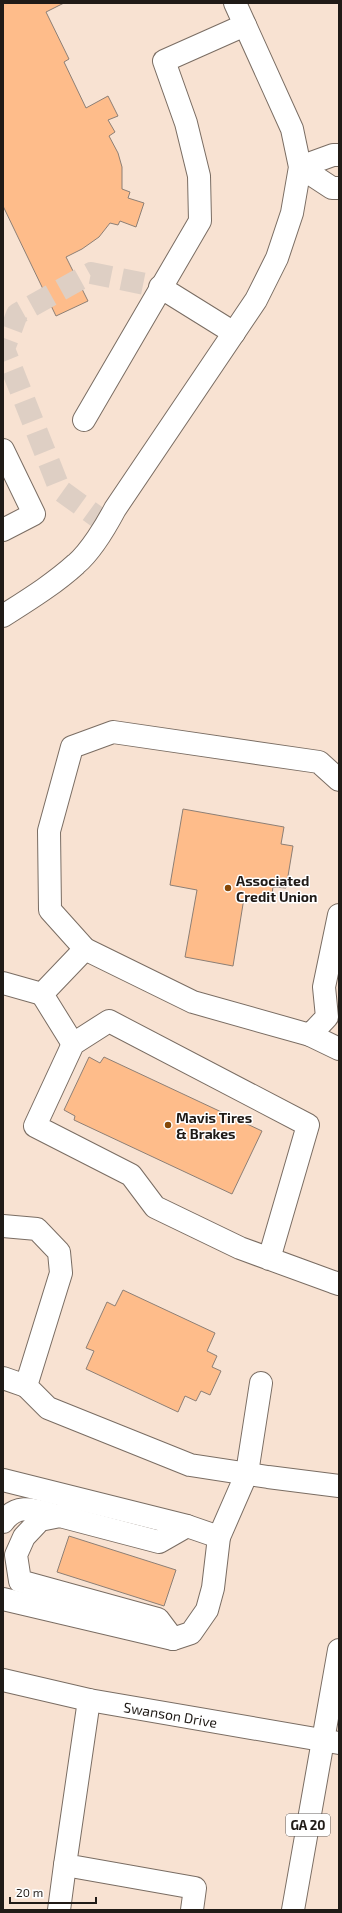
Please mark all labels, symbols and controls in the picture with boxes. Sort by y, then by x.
place label: Associated Credit Union [236,872,318,905]
marker: Associated Credit Union [223,883,233,893]
place label: Mavis Tires & Brakes [176,1109,252,1142]
marker: Mavis Tires & Brakes [163,1120,173,1130]
street label: Swanson Drive [122,1698,219,1730]
road number: GA 20 [286,1814,330,1836]
scale bar [10,1879,96,1905]
text: 20 m [16,1885,43,1899]

